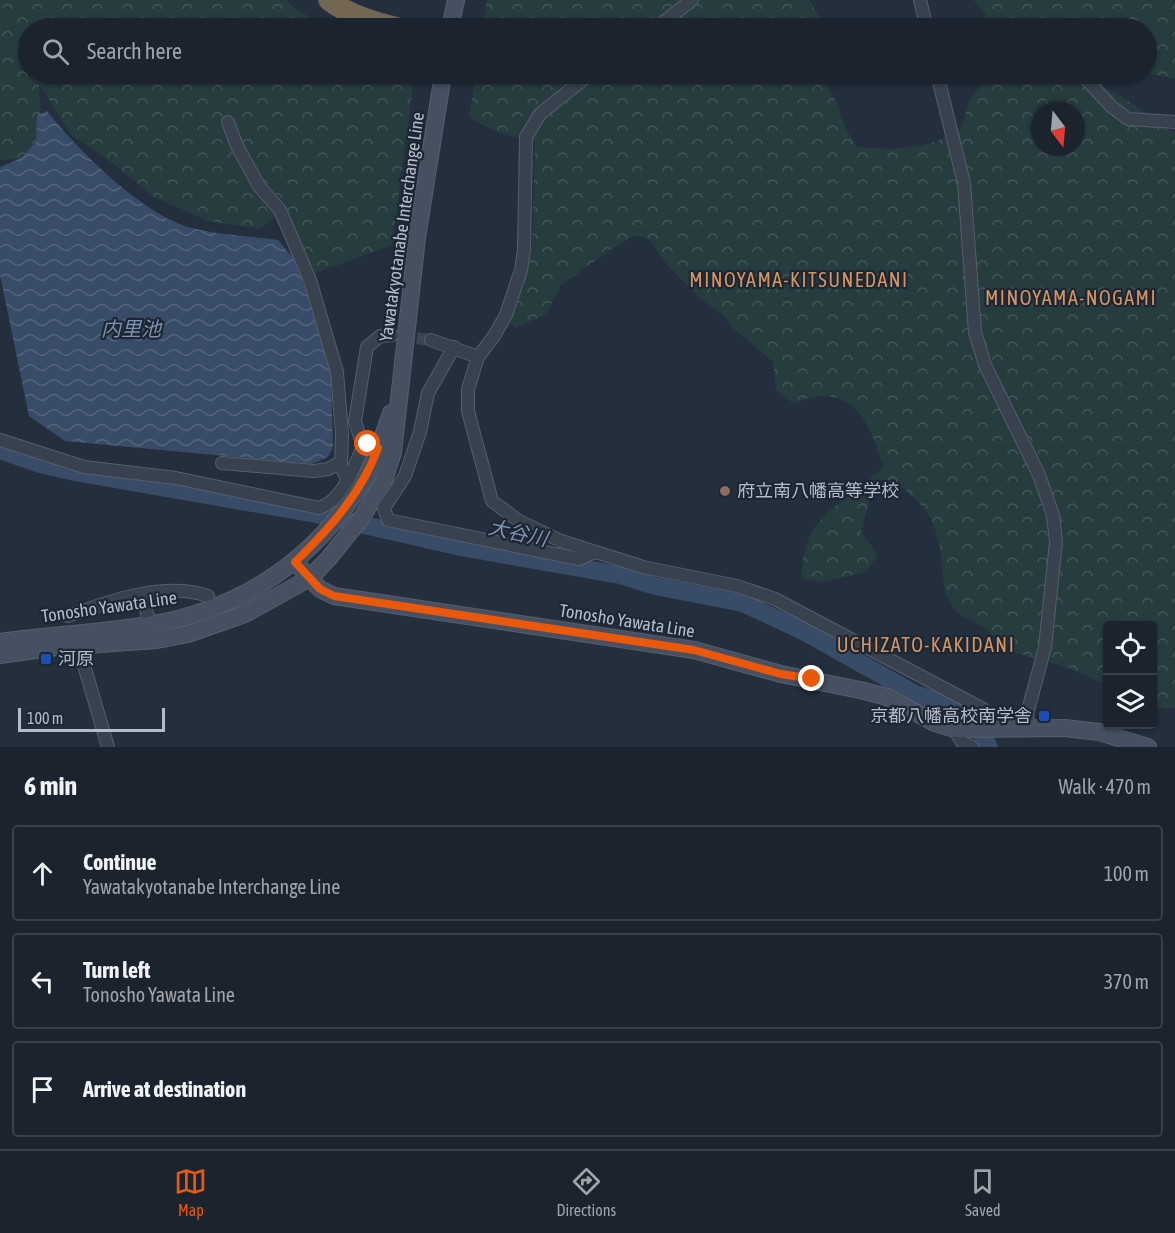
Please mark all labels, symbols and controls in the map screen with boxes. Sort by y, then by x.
search box [18,18,1157,84]
icon: search [39,35,72,68]
text: Search here [87,38,182,64]
north arrow [1031,102,1085,156]
street label: Yawatakyotanabe Interchange Line [375,111,428,343]
district label: MINOYAMA-KITSUNEDANI [689,268,909,291]
district label: MINOYAMA-NOGAMI [985,286,1157,309]
water label: 内里池 [101,317,163,340]
route start [354,430,380,456]
place label: 府立南八幡高等学校 [737,480,899,501]
marker: 府立南八幡高等学校 [718,484,732,498]
water label: 大谷川 [486,515,552,550]
street label: Tonosho Yawata Line [40,587,178,626]
street label: Tonosho Yawata Line [558,599,696,642]
map controls [1103,621,1157,729]
button: locate [1103,621,1157,675]
district label: UCHIZATO-KAKIDANI [837,633,1015,656]
place label: 河原 [58,648,94,669]
marker: 河原 [39,652,53,666]
route end [798,665,824,691]
button: layers [1103,675,1157,729]
scale bar [18,705,165,732]
place label: 京都八幡高校南学舎 [870,705,1032,726]
text: 100 m [27,709,63,727]
marker: 京都八幡高校南学舎 [1037,709,1051,723]
text: 6 min [24,771,77,801]
text: Walk · 470 m [1059,775,1151,798]
text: Continue [83,849,157,875]
icon: ahead [26,857,59,890]
text: 100 m [1104,862,1149,885]
text: Yawatakyotanabe Interchange Line [83,875,340,898]
text: Turn left [83,957,150,983]
icon: left [26,965,59,998]
text: 370 m [1104,970,1149,993]
text: Tonosho Yawata Line [83,983,235,1006]
icon: arrive [26,1073,59,1106]
text: Arrive at destination [83,1076,246,1102]
tab: Map [174,1165,207,1219]
tab: Directions [556,1165,616,1219]
tab: Saved [965,1165,1000,1219]

